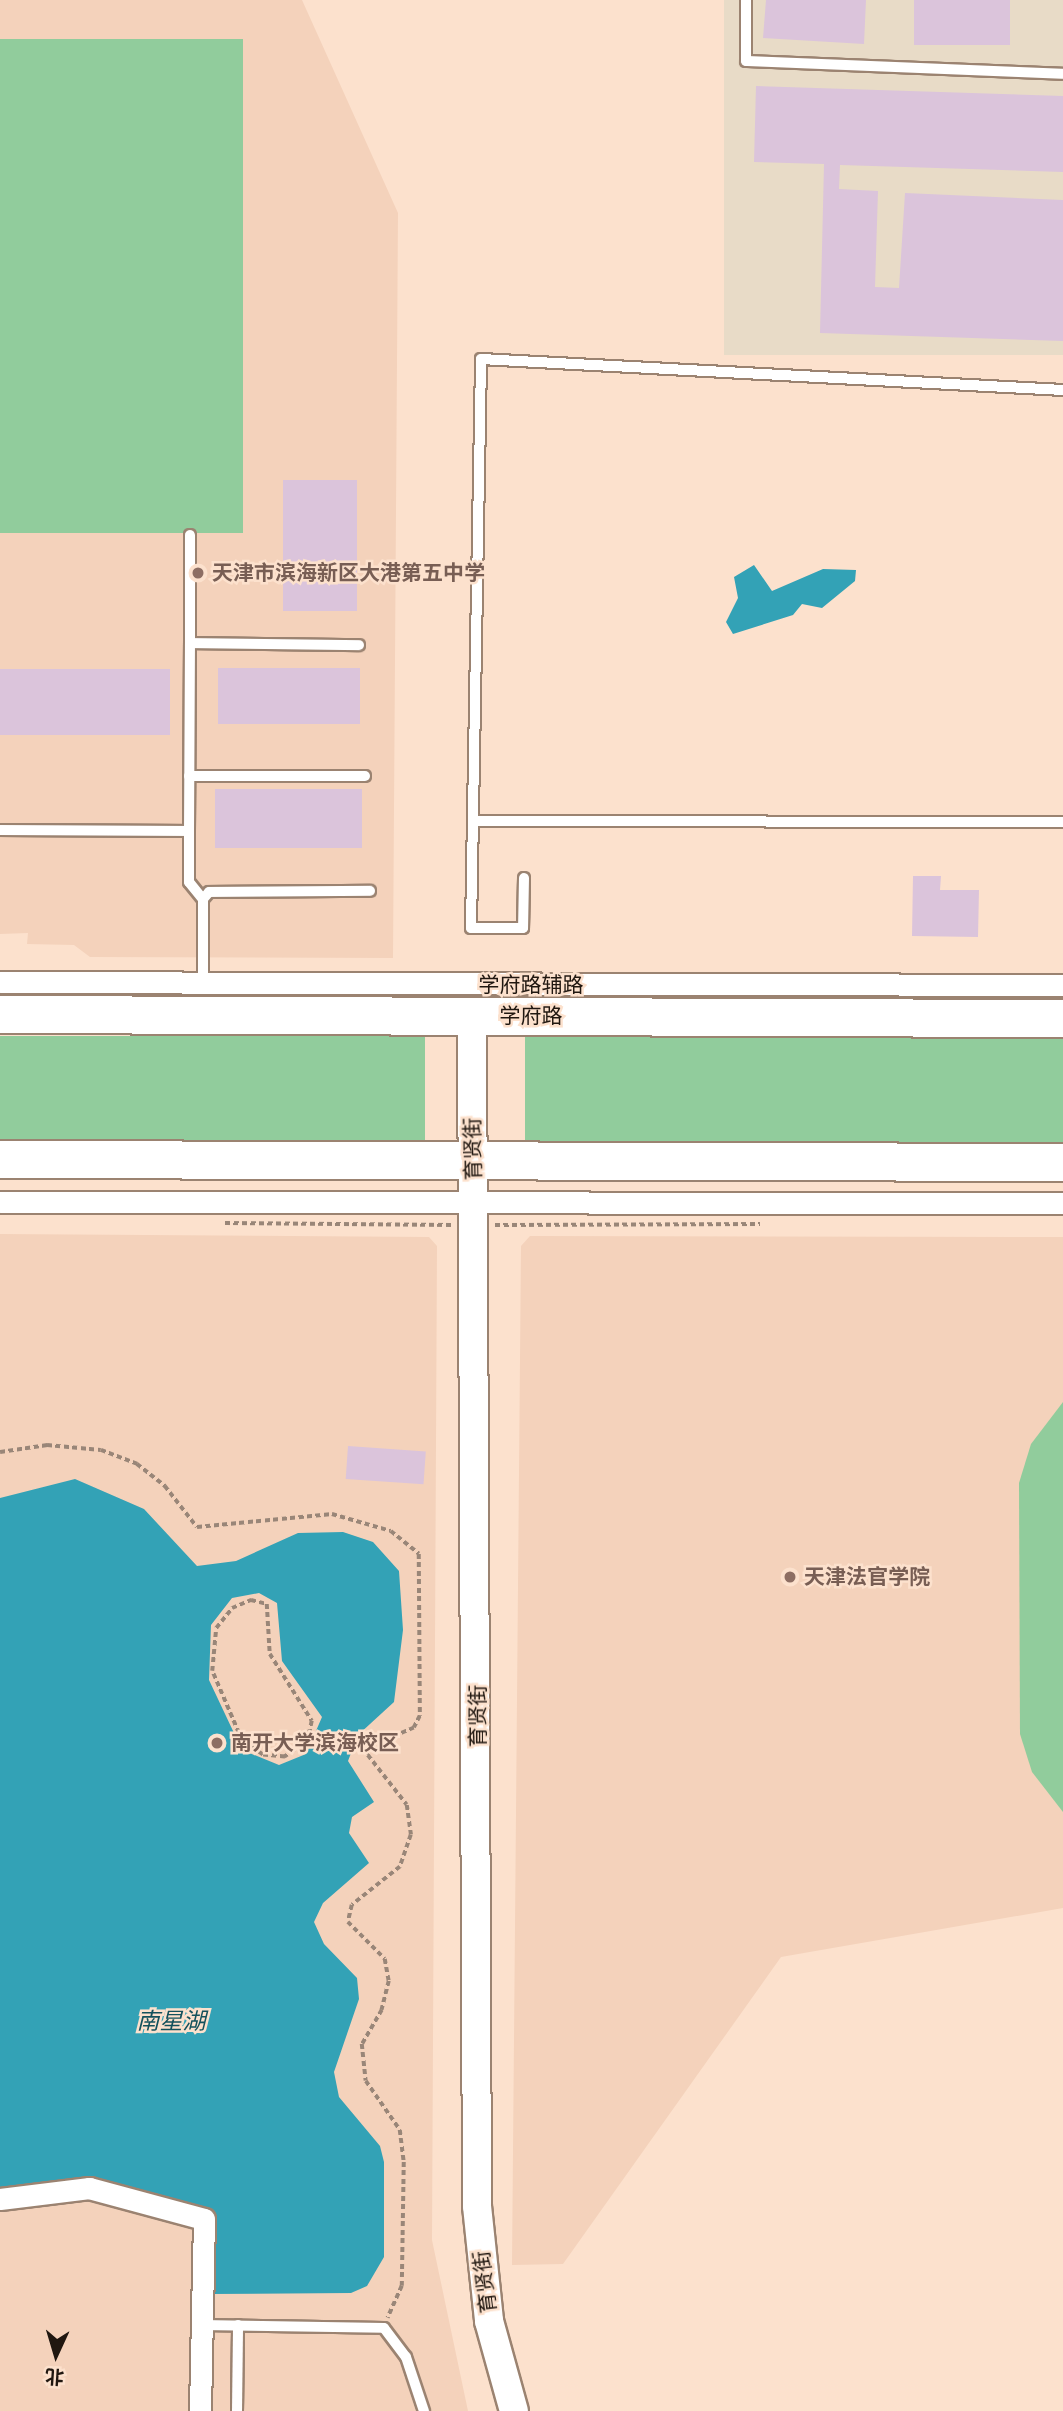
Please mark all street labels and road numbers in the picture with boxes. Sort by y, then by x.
street label: 学府路辅路 [479,972,583,998]
street label: 学府路 [500,1003,562,1029]
street label: 育贤街 [460,1117,486,1181]
street label: 育贤街 [465,1685,491,1747]
street label: 育贤街 [469,2249,501,2315]

